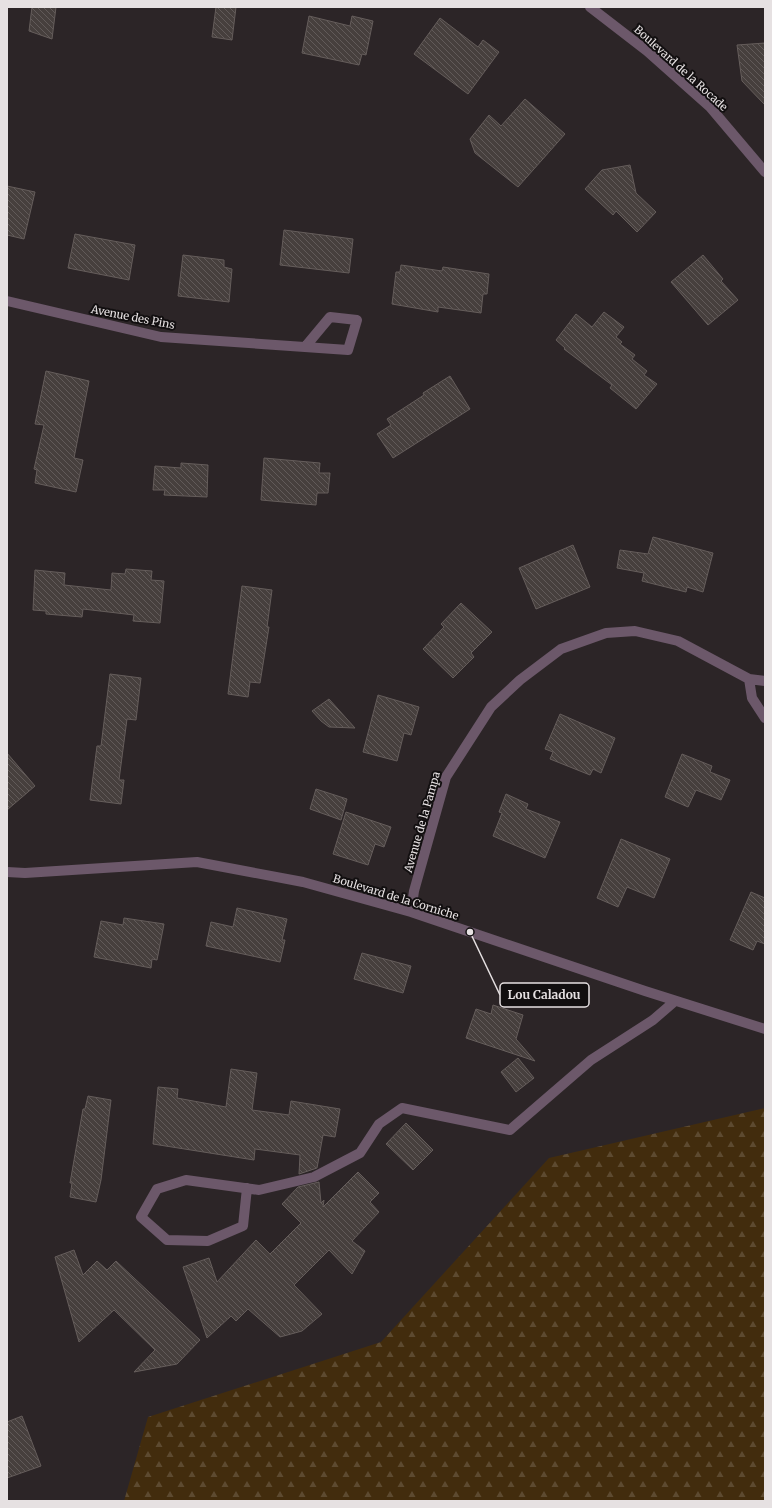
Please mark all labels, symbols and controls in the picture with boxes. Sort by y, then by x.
street label: Boulevard de la Rocade [631,22,731,114]
street label: Avenue des Pins [89,302,176,332]
street label: Avenue de la Pampa [401,770,443,875]
street label: Boulevard de la Corniche [331,871,461,923]
callout: Lou Caladou [500,983,589,1007]
text: Lou Caladou [507,987,581,1002]

